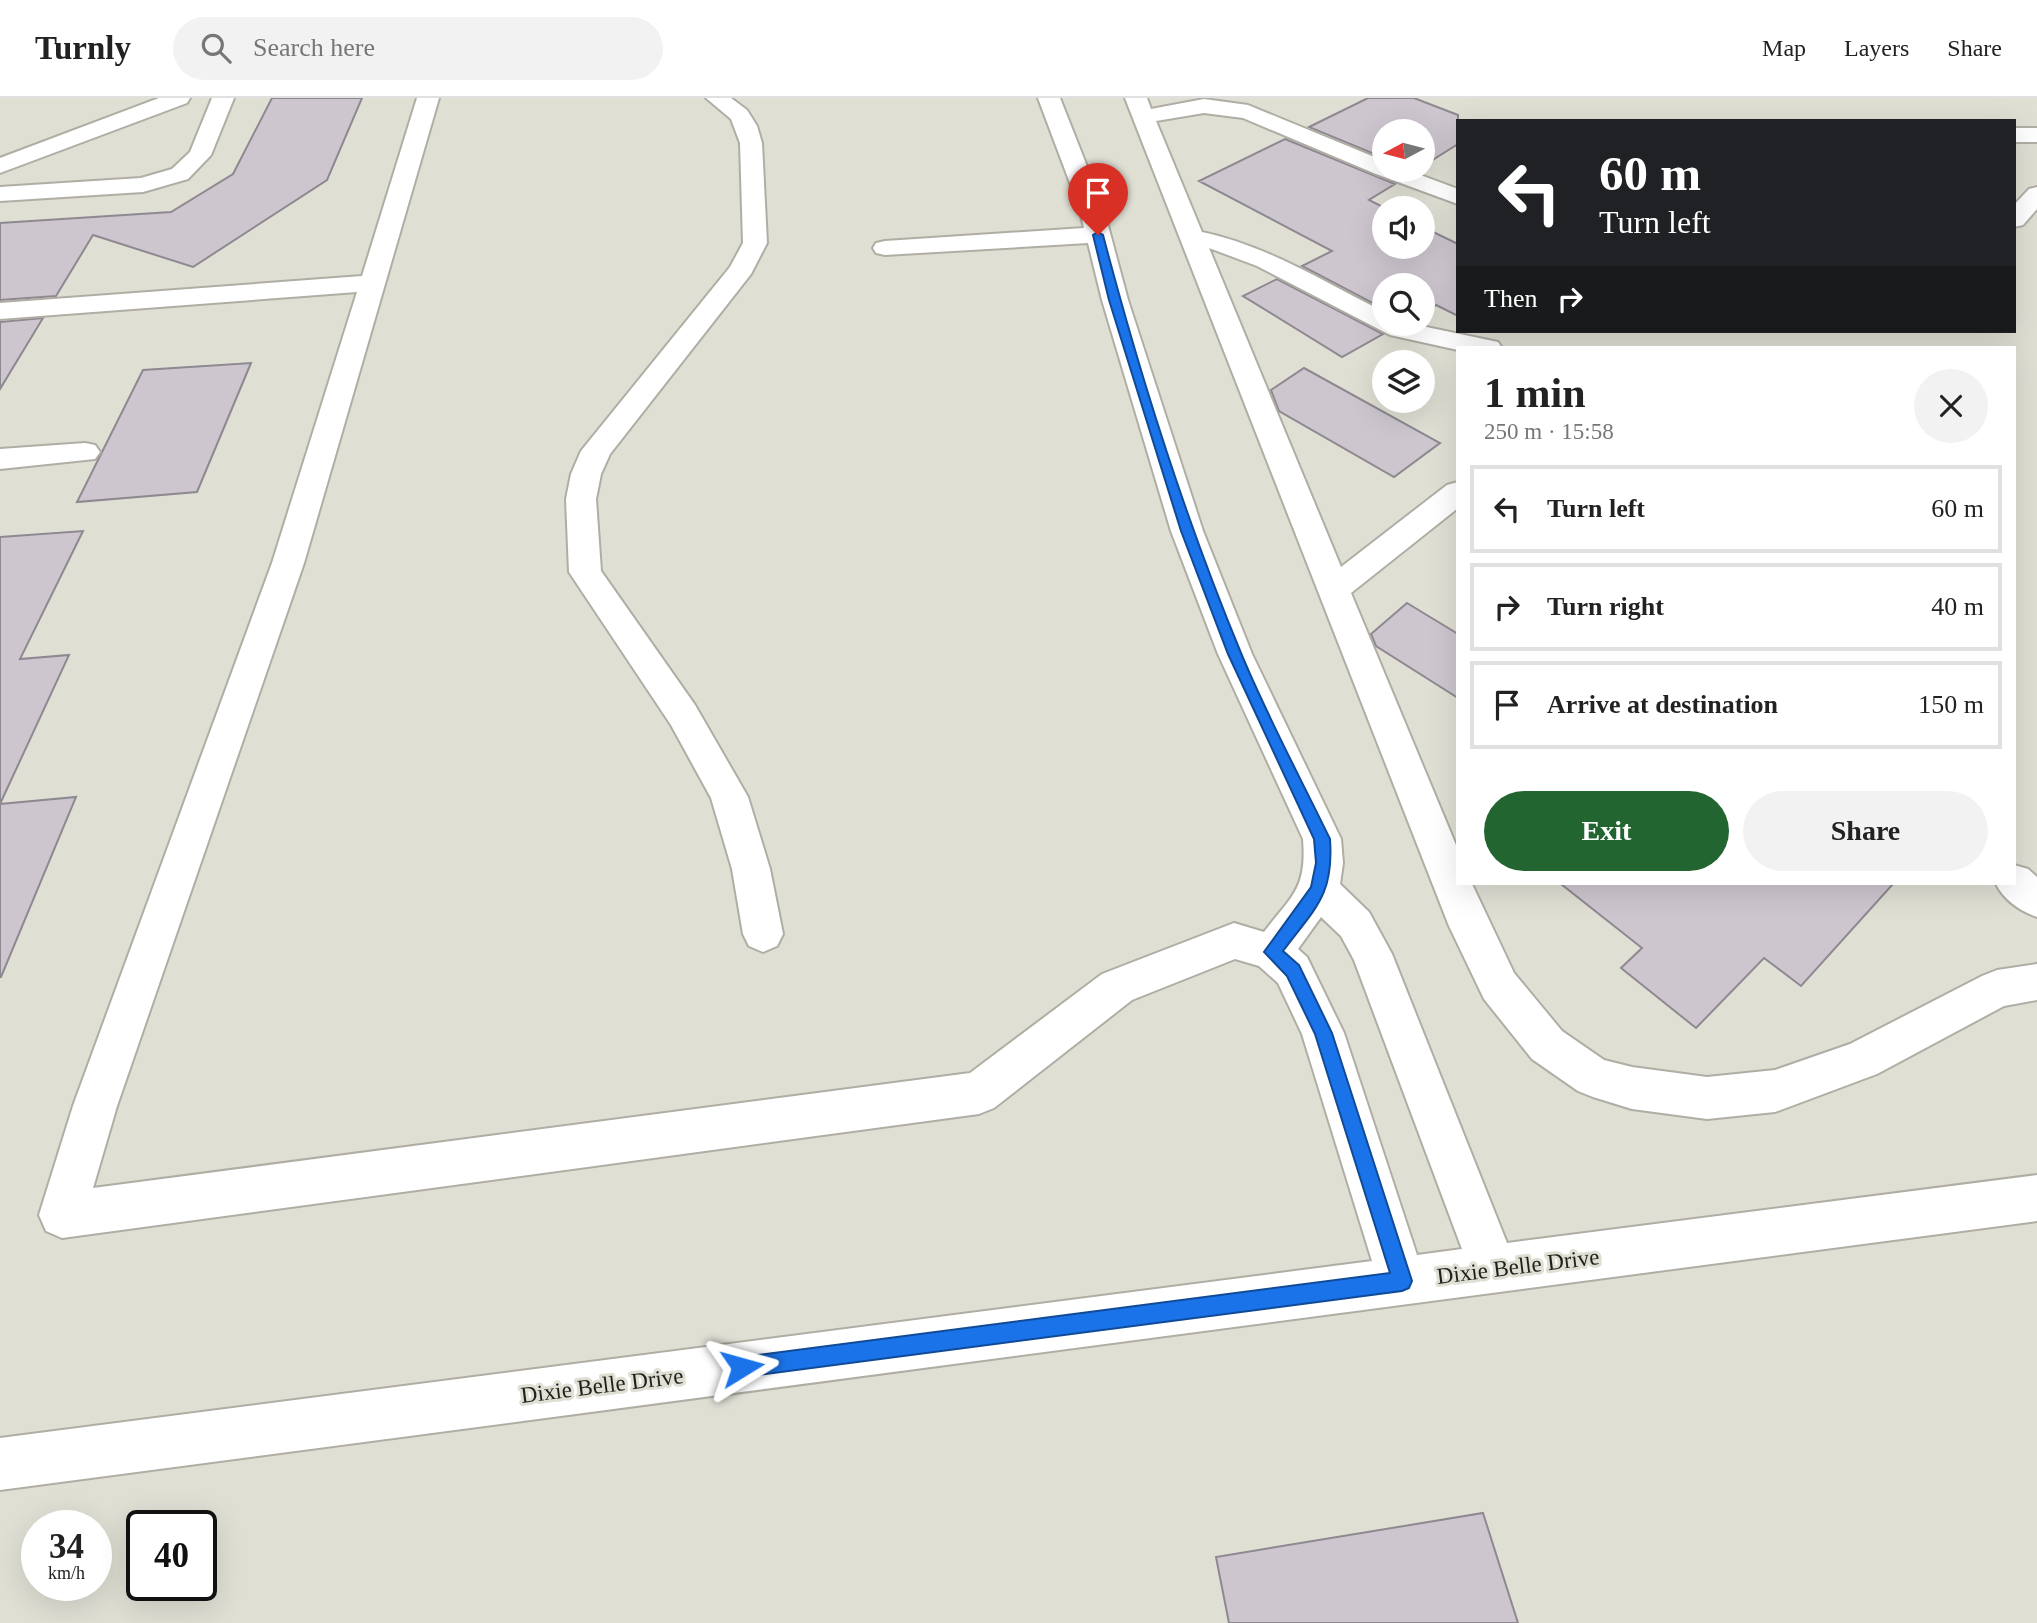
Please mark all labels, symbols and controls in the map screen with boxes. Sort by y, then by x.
search box [173,17,663,80]
icon: search [197,29,235,67]
text: Turnly [35,30,131,66]
text: Search here [253,33,375,62]
text: Map [1762,35,1806,61]
text: Layers [1844,35,1909,61]
text: Share [1947,35,2002,61]
north arrow [1372,119,1435,182]
map controls [1372,119,1435,413]
text: 60 m [1599,146,1701,201]
icon: left [1484,147,1575,238]
pin [1068,163,1128,235]
icon: arrive [1079,174,1117,212]
button: sound [1372,196,1435,259]
text: Turn left [1599,204,1711,240]
button: search [1372,273,1435,336]
icon: right [1551,280,1589,318]
text: Then [1484,284,1537,313]
button: layers [1372,350,1435,413]
button: close [1914,369,1988,443]
text: 1 min [1484,370,1586,416]
text: 250 m · 15:58 [1484,419,1614,444]
icon: left [1488,490,1526,528]
text: Turn left [1547,494,1645,523]
text: 60 m [1931,494,1984,523]
icon: right [1488,588,1526,626]
text: Turn right [1547,592,1664,621]
text: 40 m [1931,592,1984,621]
icon: arrive [1488,686,1526,724]
text: Arrive at destination [1547,690,1778,719]
text: 150 m [1918,690,1984,719]
button: Exit [1484,791,1729,871]
button: Share [1743,791,1988,871]
street label: Dixie Belle Drive [1435,1244,1601,1289]
position arrow [705,1330,779,1404]
street label: Dixie Belle Drive [519,1363,685,1408]
speed limit sign: 40 [126,1510,217,1601]
text: 34 [49,1527,84,1566]
text: km/h [48,1563,85,1583]

